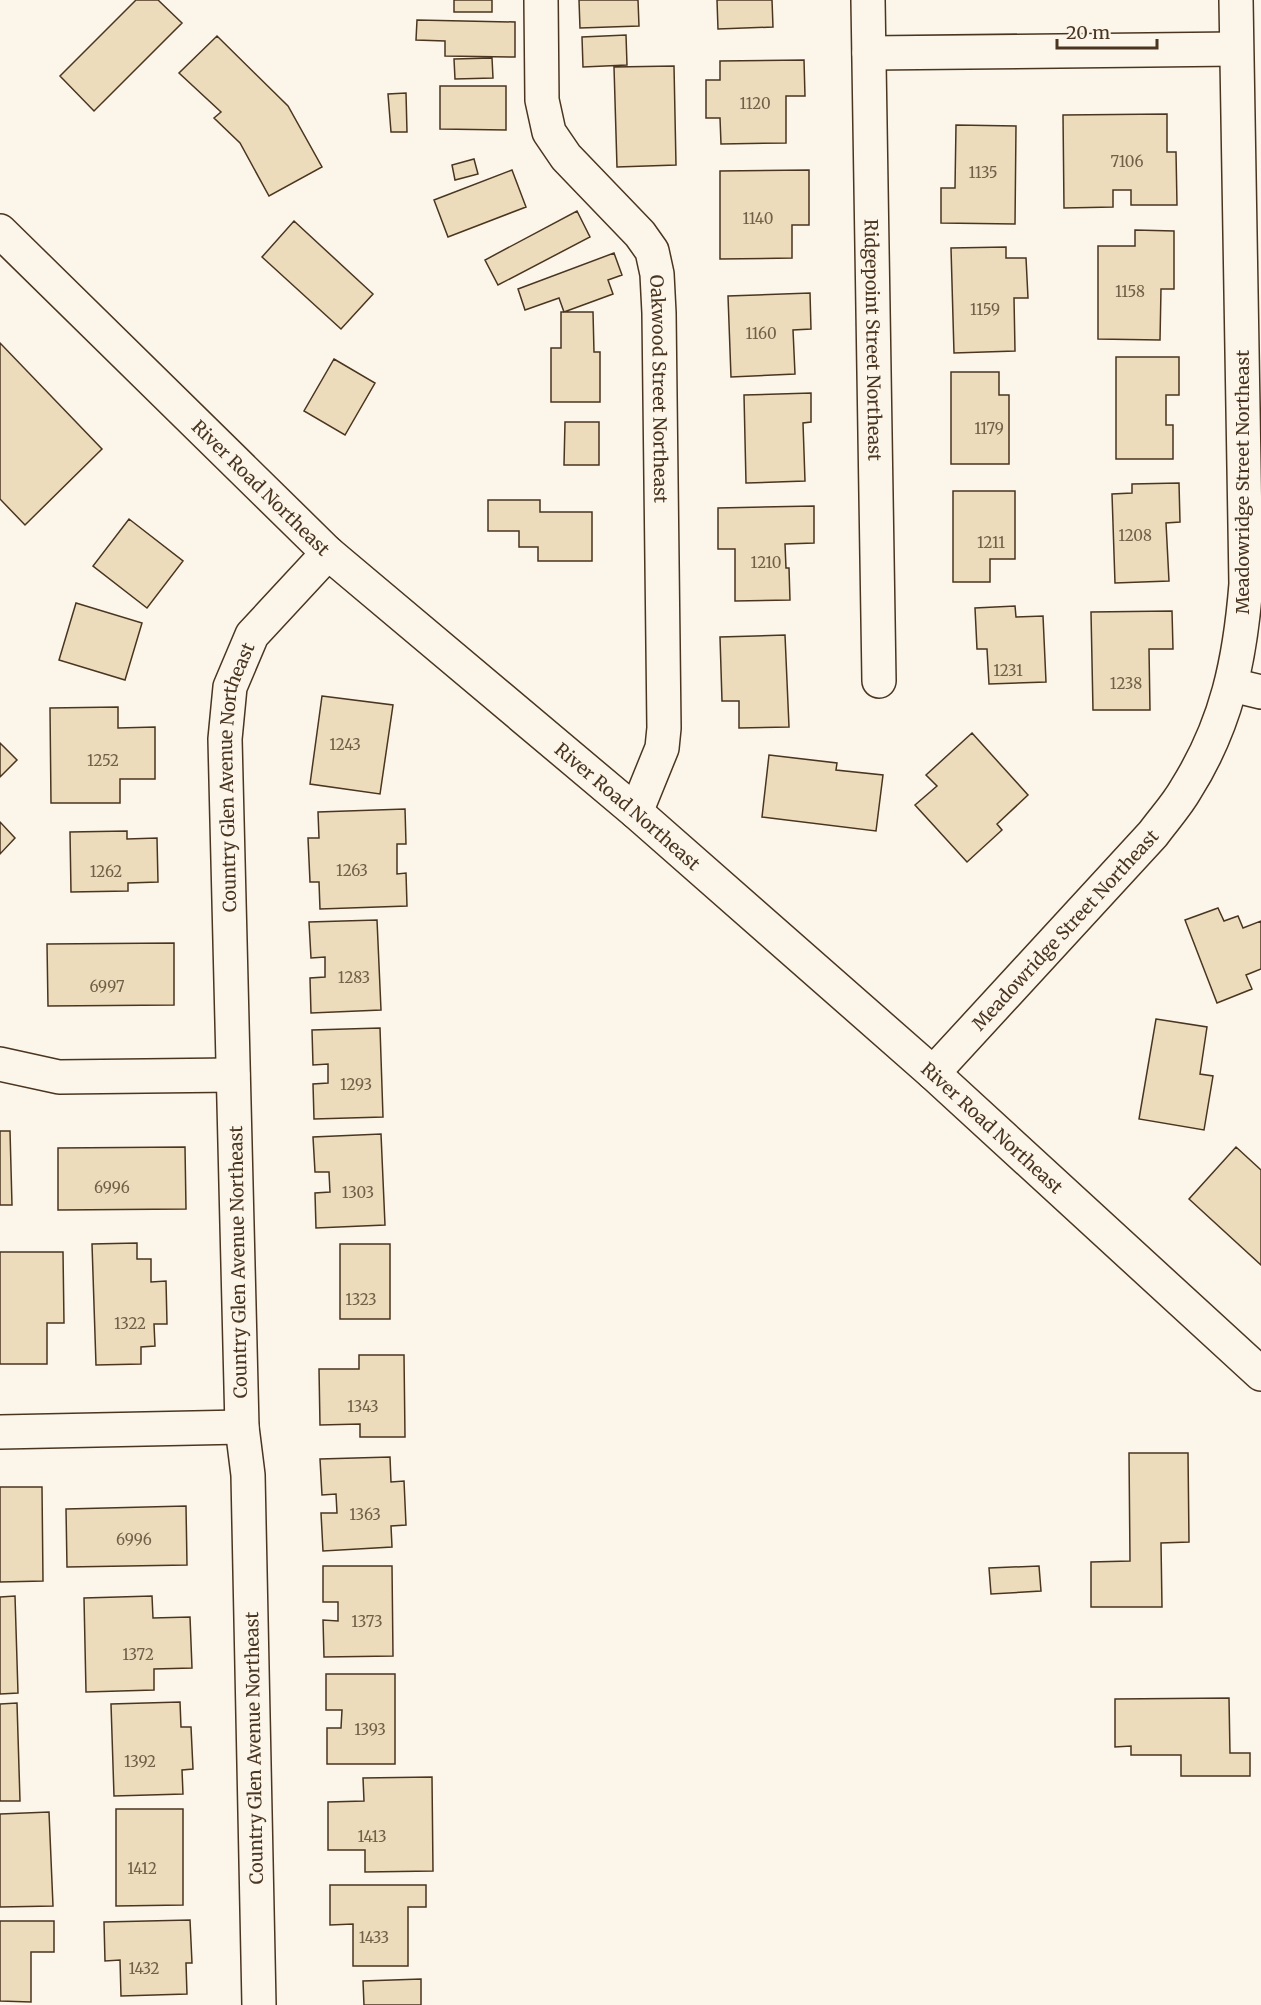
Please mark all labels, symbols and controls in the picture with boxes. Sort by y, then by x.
scale bar [1057,12,1158,50]
text: 20 m [1066,21,1110,44]
house number: 1120 [739,94,771,113]
house number: 7106 [1110,152,1144,171]
house number: 1135 [968,163,998,182]
house number: 1140 [743,209,774,228]
street label: Ridgepoint Street Northeast [860,219,887,461]
street label: Oakwood Street Northeast [646,274,673,503]
house number: 1158 [1115,282,1145,301]
house number: 1159 [970,300,1000,319]
house number: 1160 [745,324,777,343]
street label: Meadowridge Street Northeast [1231,350,1254,614]
street label: River Road Northeast [187,415,335,560]
house number: 1179 [974,419,1004,438]
house number: 1208 [1118,526,1152,545]
house number: 1211 [977,533,1005,552]
house number: 1210 [751,553,781,572]
street label: Country Glen Avenue Northeast [214,639,259,912]
house number: 1231 [993,661,1023,680]
house number: 1238 [1110,674,1142,693]
house number: 1243 [329,735,361,754]
street label: River Road Northeast [550,737,705,875]
house number: 1252 [87,751,119,770]
street label: Meadowridge Street Northeast [967,824,1163,1035]
house number: 1263 [336,861,368,880]
house number: 1262 [90,862,122,881]
house number: 1283 [338,968,370,987]
house number: 6997 [89,977,125,996]
street label: River Road Northeast [917,1057,1068,1198]
house number: 1293 [340,1075,372,1094]
street label: Country Glen Avenue Northeast [224,1125,252,1399]
house number: 6996 [94,1178,130,1197]
house number: 1303 [342,1183,374,1202]
house number: 1323 [345,1290,377,1309]
house number: 1322 [114,1314,146,1333]
house number: 1343 [347,1397,379,1416]
house number: 1363 [349,1505,381,1524]
house number: 6996 [116,1530,152,1549]
street label: Country Glen Avenue Northeast [240,1611,268,1885]
house number: 1373 [351,1612,383,1631]
house number: 1372 [122,1645,154,1664]
house number: 1393 [354,1720,386,1739]
house number: 1392 [124,1752,156,1771]
house number: 1413 [357,1827,387,1846]
house number: 1412 [127,1859,157,1878]
house number: 1433 [359,1928,389,1947]
house number: 1432 [129,1959,160,1978]

